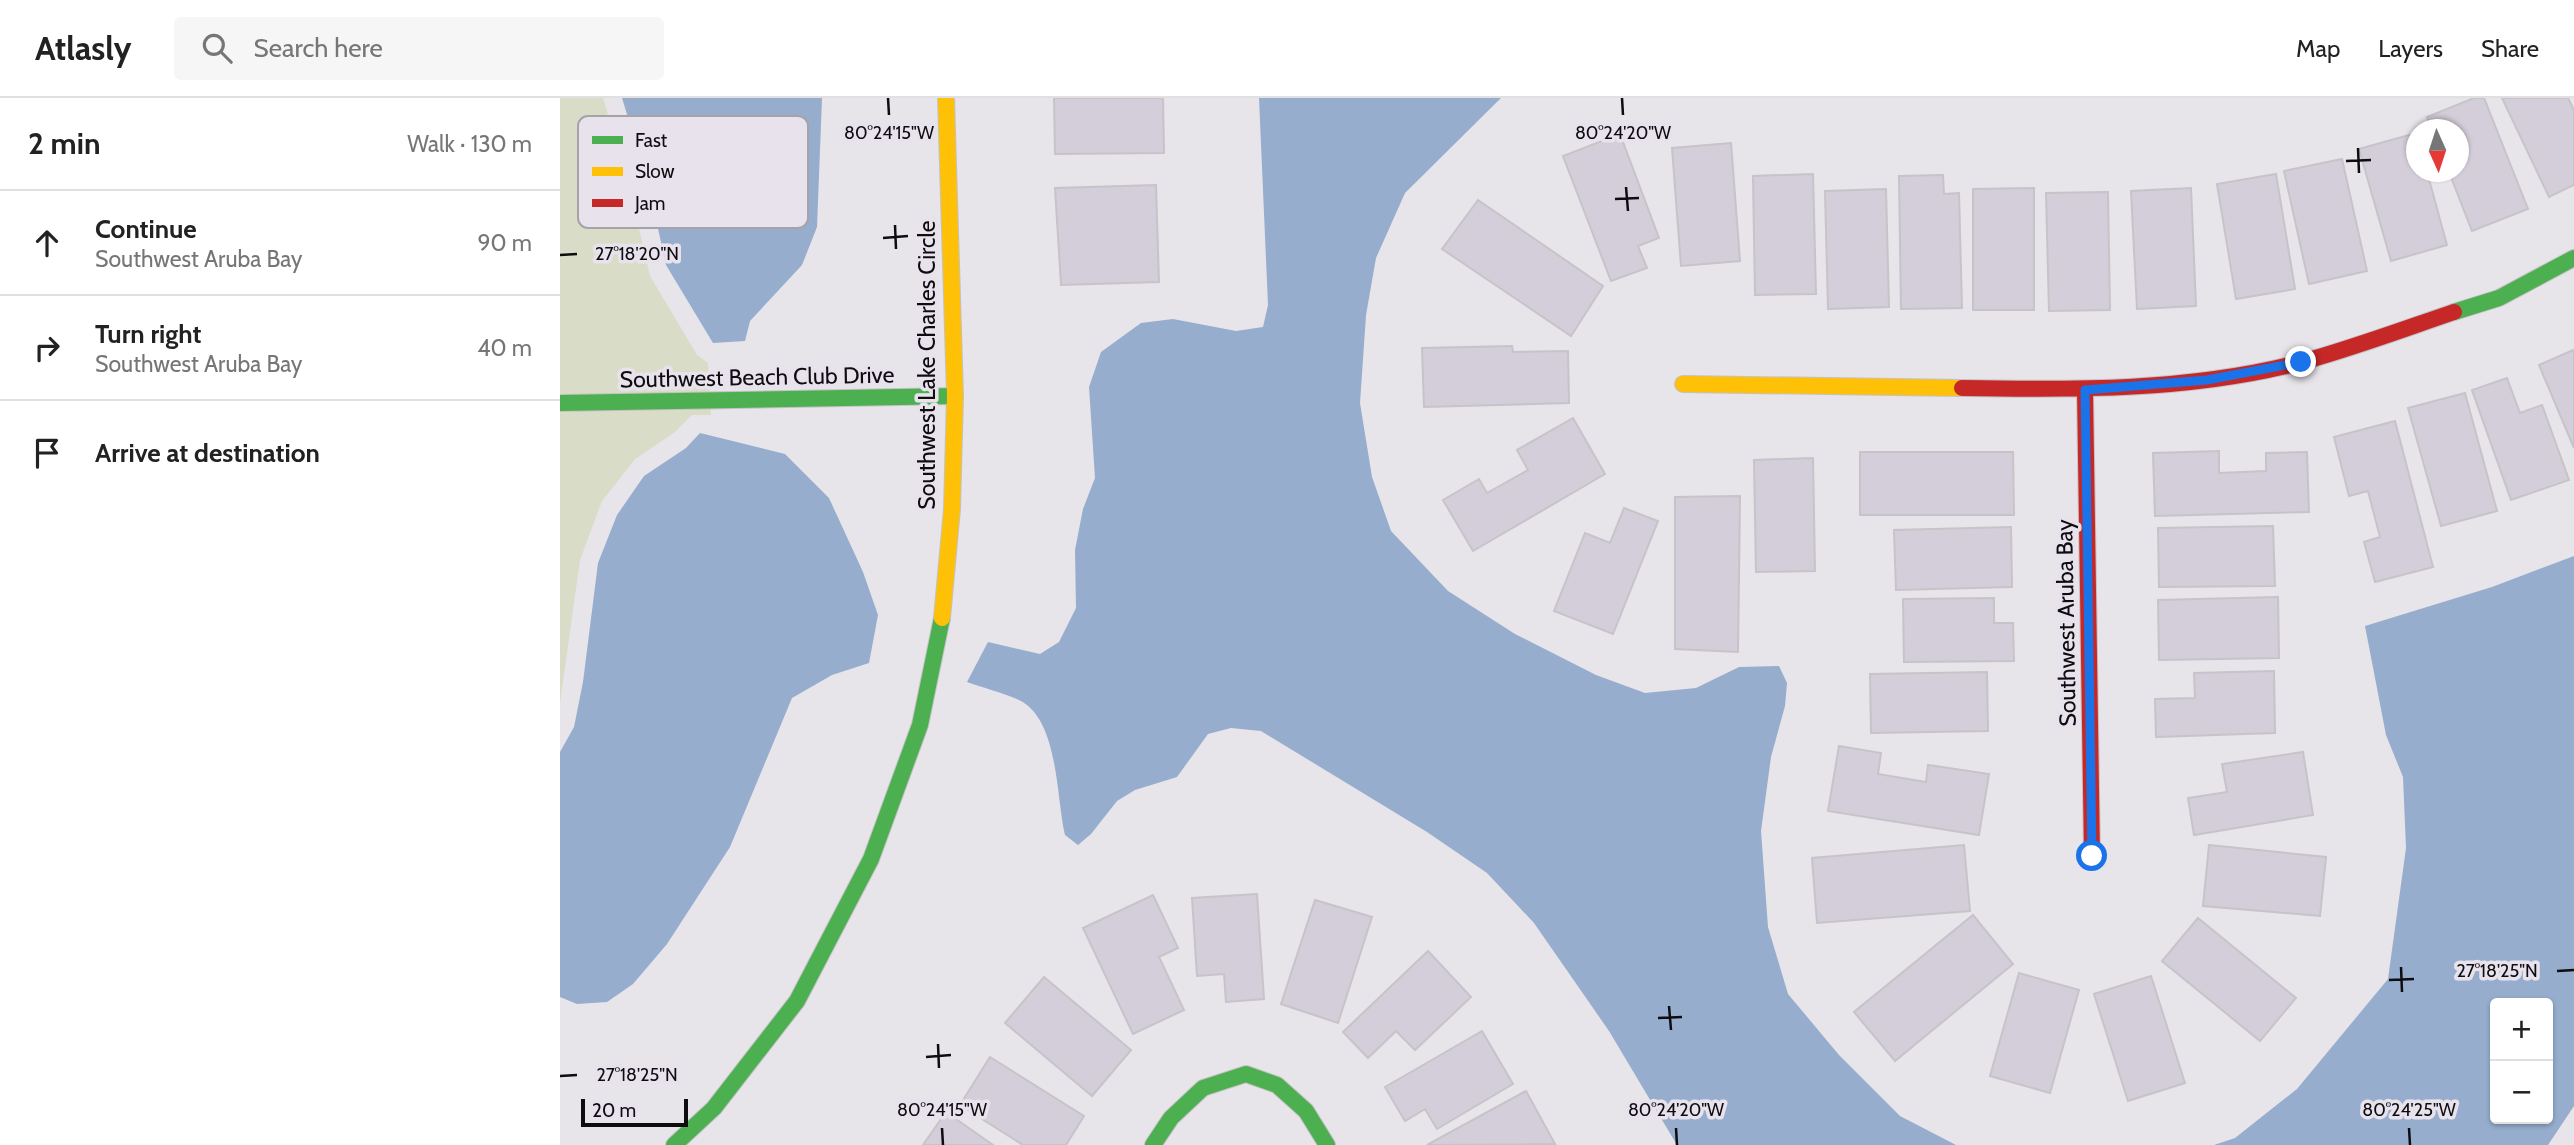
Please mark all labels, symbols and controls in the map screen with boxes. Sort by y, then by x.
search box [174,17,664,80]
text: Atlasly [35,28,132,68]
icon: search [198,29,236,67]
text: Search here [254,32,383,64]
text: Map [2296,34,2340,63]
text: Layers [2378,34,2443,63]
text: Share [2481,34,2539,63]
legend [578,116,808,228]
north arrow [2406,119,2469,182]
text: 80°24'15"W [844,122,934,144]
text: 80°24'20"W [1575,122,1671,144]
text: 2 min [28,125,100,162]
text: Fast [635,129,668,152]
text: Walk · 130 m [407,130,532,158]
text: Slow [635,160,675,183]
text: Jam [634,192,665,215]
text: Continue [95,213,197,245]
street label: Southwest Lake Charles Circle [913,220,941,510]
icon: ahead [28,224,66,262]
text: 90 m [478,229,532,257]
text: 27°18'20"N [595,243,679,265]
text: Southwest Aruba Bay [95,245,302,273]
text: Turn right [95,318,201,350]
icon: right [28,329,66,367]
text: 40 m [477,334,532,362]
route end [2285,346,2316,377]
text: Southwest Aruba Bay [95,350,302,378]
street label: Southwest Beach Club Drive [619,361,895,393]
icon: arrive [28,434,66,472]
text: Arrive at destination [95,437,320,469]
street label: Southwest Aruba Bay [2050,519,2082,727]
route start [2076,840,2107,871]
text: 27°18'25"N [2456,960,2538,982]
map controls [2490,998,2553,1124]
button: + [2490,998,2553,1061]
button: − [2490,1061,2553,1124]
text: 27°18'25"N [596,1064,678,1086]
scale bar [581,1096,688,1128]
text: 20 m [592,1099,636,1122]
text: 80°24'15"W [897,1099,987,1121]
text: 80°24'20"W [1628,1099,1724,1121]
text: 80°24'25"W [2362,1099,2456,1121]

